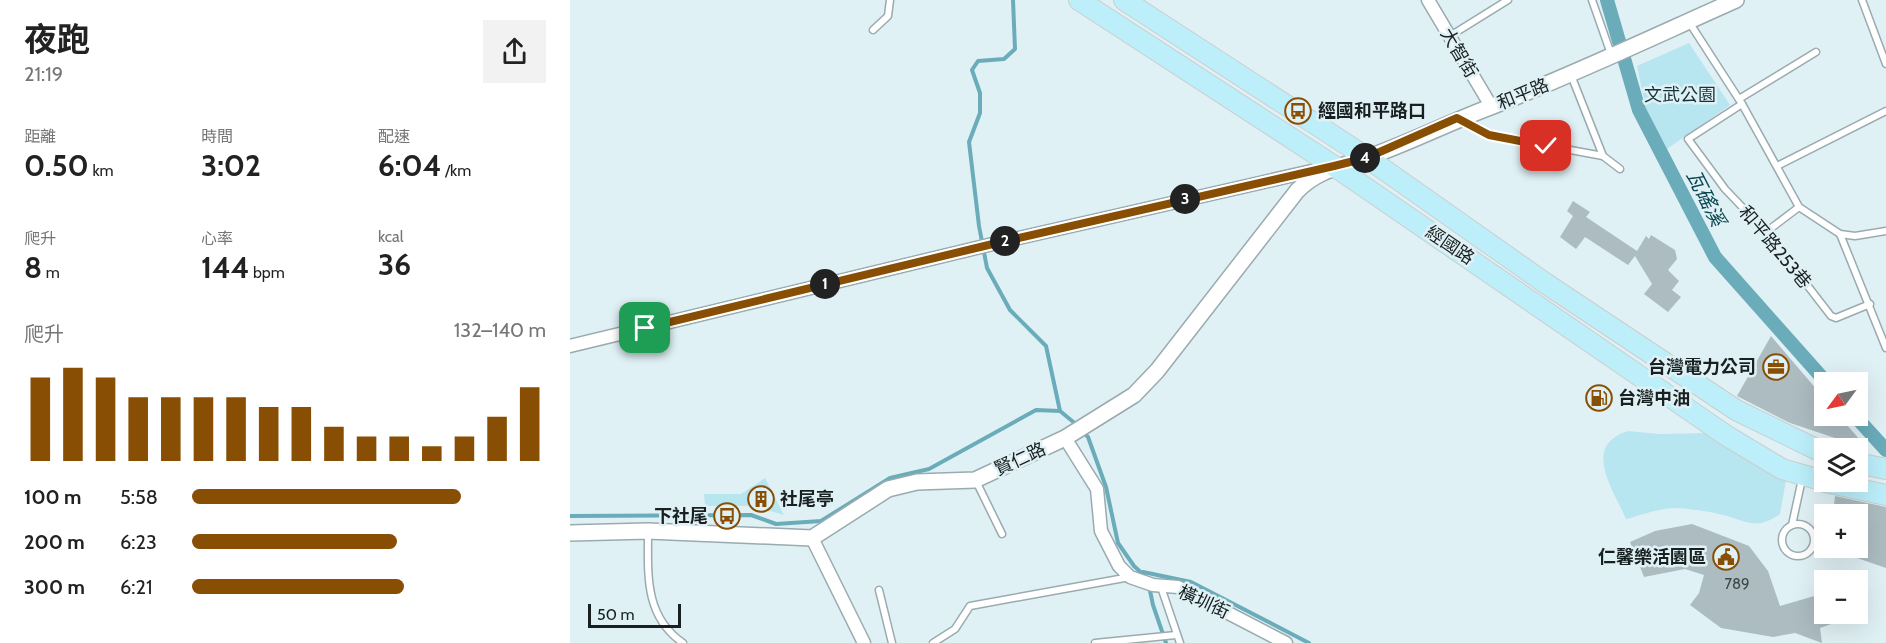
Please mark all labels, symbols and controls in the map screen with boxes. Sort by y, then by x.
text: 夜跑 [24,19,90,59]
button: share [483,20,546,83]
street label: 大智街 [1436,24,1482,82]
text: 21:19 [24,62,63,86]
street label: 和平路 [1494,74,1552,114]
park label: 文武公園 [1644,84,1716,106]
bus stop icon: 經國和平路口 [1283,96,1313,126]
place label: 經國和平路口 [1318,100,1426,122]
pin [1520,120,1571,171]
text: 距離 [24,127,56,146]
text: 時間 [201,127,233,146]
text: 配速 [378,127,410,146]
icon: check [1529,129,1562,162]
pin: 4 [1350,143,1380,173]
text: 0.50 [24,147,89,184]
text: 3:02 [201,147,261,184]
text: 6:04 [378,147,441,184]
text: 4 [1360,148,1370,167]
text: km [89,161,114,180]
text: /km [441,161,471,180]
water label: 瓦磘溪 [1682,166,1732,233]
pin: 3 [1170,184,1200,214]
text: 3 [1181,189,1189,208]
street label: 和平路253巷 [1734,201,1816,293]
street label: 經國路 [1421,221,1479,269]
pin: 2 [990,226,1020,256]
text: kcal [378,227,404,246]
text: 爬升 [24,229,56,248]
text: 心率 [201,229,233,248]
text: 2 [1001,231,1009,250]
text: 36 [378,246,411,283]
text: 8 [24,249,42,286]
text: 144 [201,249,249,286]
text: m [42,263,60,282]
text: bpm [249,263,285,282]
pin: 1 [810,269,840,299]
text: 1 [822,274,828,293]
pin [619,302,670,353]
icon: arrive [628,311,661,344]
text: 132–140 m [454,318,546,342]
text: 爬升 [24,322,64,346]
office icon: 台灣電力公司 [1761,352,1791,382]
place label: 台灣電力公司 [1648,356,1756,378]
north arrow [1814,372,1868,426]
map controls [1814,372,1868,624]
fuel station icon: 台灣中油 [1584,383,1614,413]
place label: 台灣中油 [1618,387,1690,409]
street label: 賢仁路 [991,438,1049,480]
button: layers [1814,438,1868,492]
building icon: 社尾亭 [746,484,776,514]
text: 100 m [24,485,82,509]
text: 5:58 [120,485,158,509]
place label: 社尾亭 [780,488,834,510]
bus stop icon: 下社尾 [712,501,742,531]
button: + [1814,504,1868,558]
place label: 下社尾 [654,505,708,527]
text: 200 m [24,530,85,554]
text: 6:23 [120,530,157,554]
public building icon: 仁馨樂活園區 [1711,542,1741,572]
place label: 仁馨樂活園區 [1598,546,1706,568]
button: − [1814,570,1868,624]
text: 300 m [24,575,85,599]
text: 6:21 [120,575,153,599]
house number: 789 [1724,575,1750,593]
street label: 橫圳街 [1175,581,1233,623]
scale bar [588,601,681,628]
text: 50 m [597,605,634,624]

